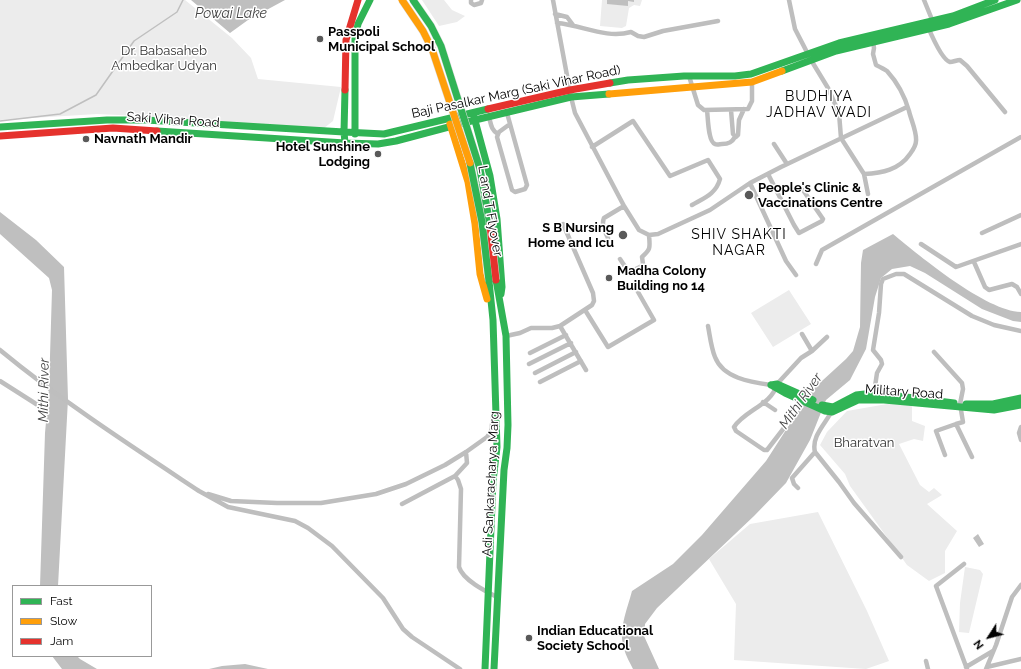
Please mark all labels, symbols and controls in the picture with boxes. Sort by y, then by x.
water label: Powai Lake [195,6,267,22]
place label: Passpoli Municipal School [328,24,435,55]
marker: Passpoli Municipal School [315,34,325,44]
park label: Dr. Babasaheb Ambedkar Udyan [111,43,217,74]
street label: Baji Pasalkar Marg (Saki Vihar Road) [410,62,622,122]
district label: BUDHIYA JADHAV WADI [766,89,872,122]
street label: Saki Vihar Road [126,109,220,131]
place label: Navnath Mandir [94,131,193,147]
marker: Navnath Mandir [81,134,91,144]
place label: Hotel Sunshine Lodging [276,139,370,170]
marker: Hotel Sunshine Lodging [373,149,383,159]
street label: L and T Flyover [474,164,506,258]
place label: People's Clinic & Vaccinations Centre [758,180,882,211]
marker: People's Clinic & Vaccinations Centre [743,189,755,201]
place label: S B Nursing Home and Icu [528,220,614,251]
district label: SHIV SHAKTI NAGAR [691,227,787,260]
marker: S B Nursing Home and Icu [617,229,629,241]
place label: Madha Colony Building no 14 [617,263,706,294]
marker: Madha Colony Building no 14 [604,273,614,283]
water label: Mithi River [35,358,53,422]
water label: Mithi River [776,370,826,432]
street label: Military Road [864,381,944,403]
street label: Adi Sankaracharya Marg [479,411,503,557]
park label: Bharatvan [834,435,894,451]
legend [12,585,152,657]
text: Fast [50,594,73,608]
text: Slow [50,614,77,628]
north arrow [969,617,1009,657]
place label: Indian Educational Society School [537,623,653,654]
marker: Indian Educational Society School [524,633,534,643]
text: Jam [50,634,73,648]
text: N [971,637,987,652]

